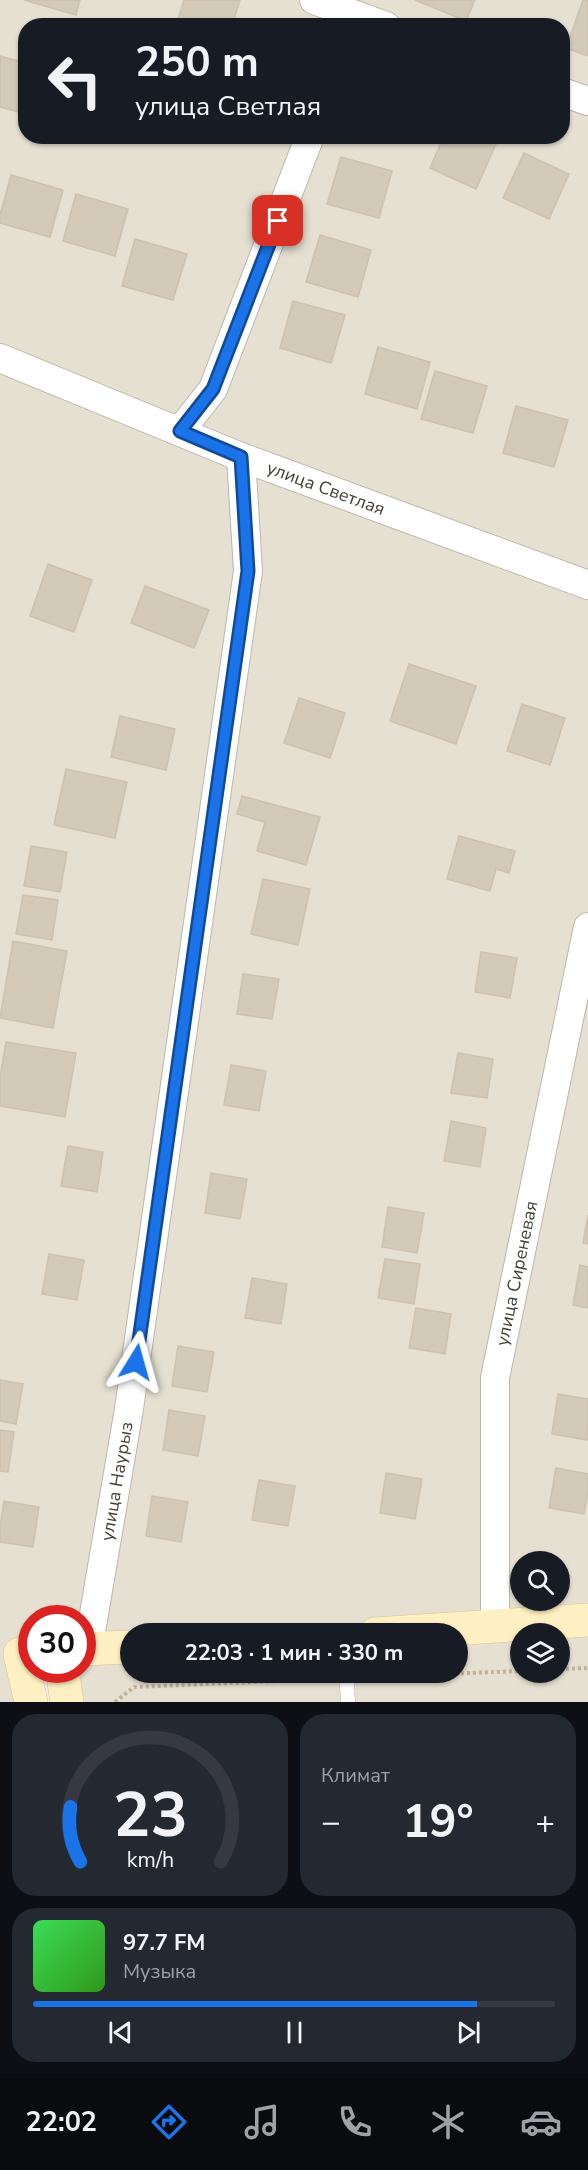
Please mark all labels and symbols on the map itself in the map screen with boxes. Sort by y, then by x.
pin [252,195,303,246]
street label: улица Светлая [263,456,388,521]
street label: улица Сиреневая [490,1199,543,1348]
position arrow [104,1330,168,1394]
street label: улица Наурыз [95,1420,139,1543]
speed limit sign: 30 [18,1605,96,1683]

